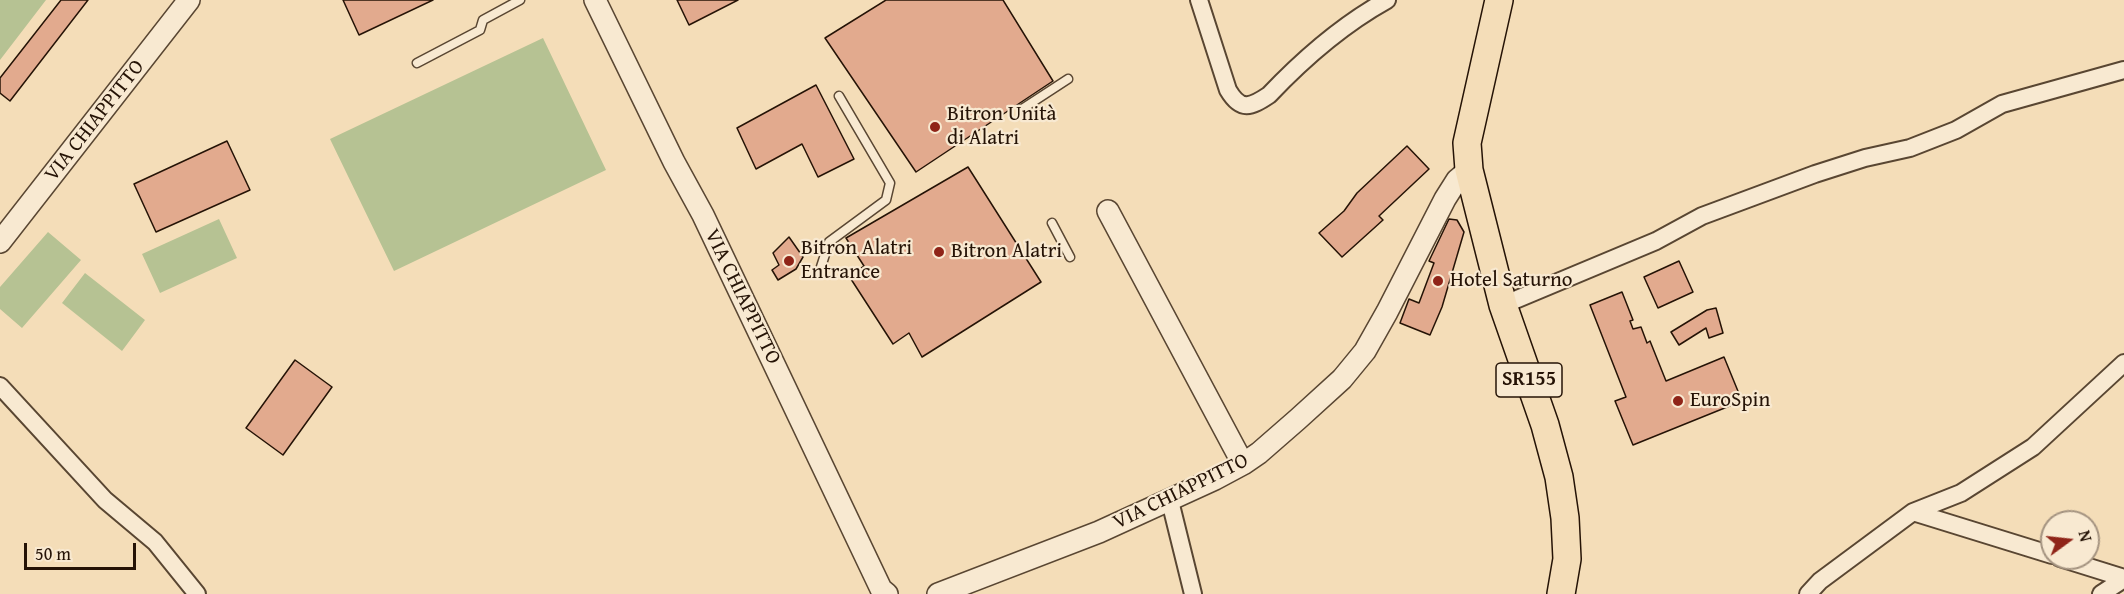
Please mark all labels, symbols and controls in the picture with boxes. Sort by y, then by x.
street label: VIA CHIAPPITTO [40,55,150,187]
place label: Bitron Unità di Alatri [947,102,1057,152]
marker: Bitron Unità di Alatri [928,120,942,134]
street label: VIA CHIAPPITTO [698,225,786,369]
place label: Bitron Alatri Entrance [801,236,912,286]
place label: Bitron Alatri [951,239,1062,265]
marker: Bitron Alatri [932,245,946,259]
marker: Bitron Alatri Entrance [782,254,796,268]
place label: Hotel Saturno [1450,268,1573,294]
marker: Hotel Saturno [1431,274,1445,288]
road number: SR155 [1496,363,1562,397]
place label: EuroSpin [1690,388,1770,414]
marker: EuroSpin [1671,394,1685,408]
street label: VIA CHIAPPITTO [1109,448,1253,536]
north arrow [2040,510,2100,570]
text: N [2072,528,2098,544]
scale bar [27,531,140,569]
text: 50 m [35,540,71,567]

